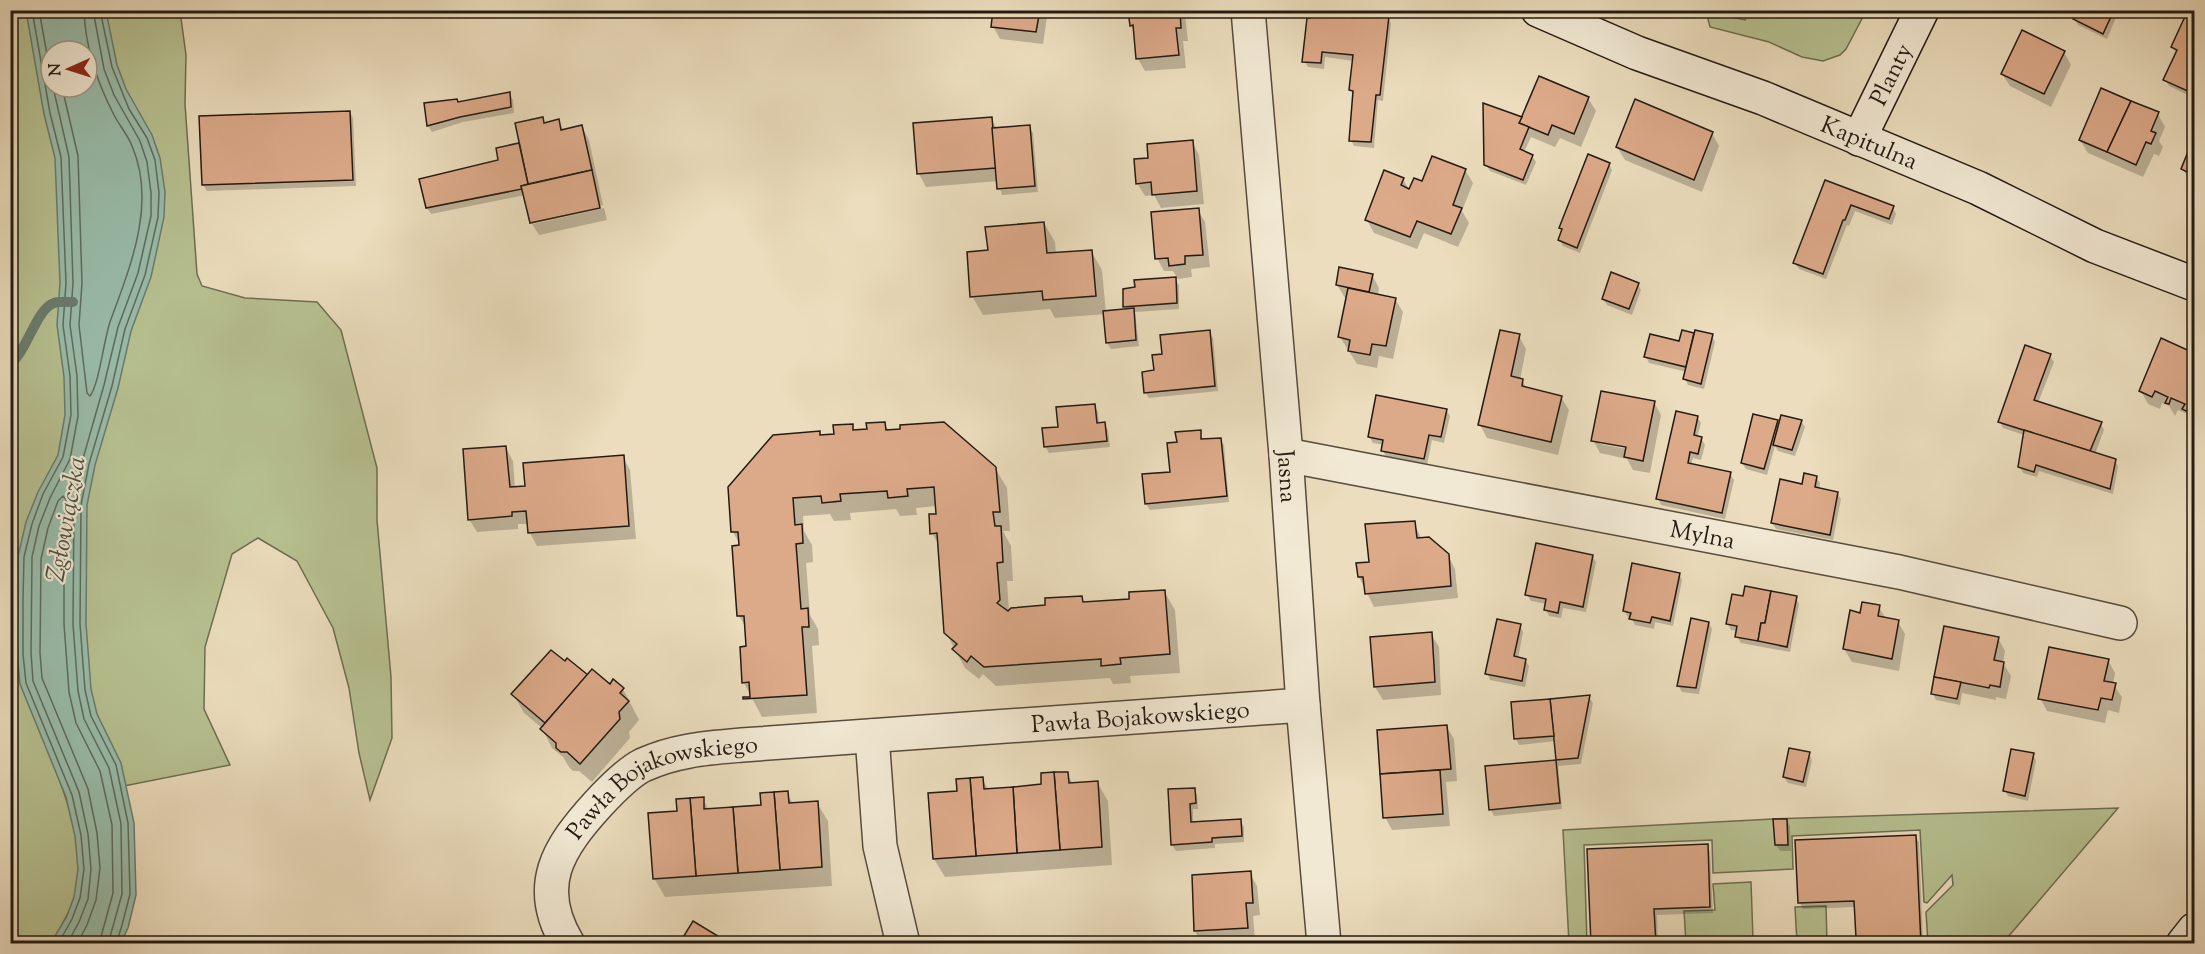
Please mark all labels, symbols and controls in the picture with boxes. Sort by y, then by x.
street label: Planty [1863,38,1922,112]
north arrow [39,39,99,99]
text: N [45,62,68,77]
street label: Kapitulna [1815,109,1922,180]
street label: Jasna [1266,447,1304,504]
water label: Zgłowiączka [38,454,97,585]
street label: Mylna [1667,514,1737,559]
street label: Pawła Bojakowskiego [1030,694,1251,743]
street label: Pawła Bojakowskiego [559,729,759,848]

